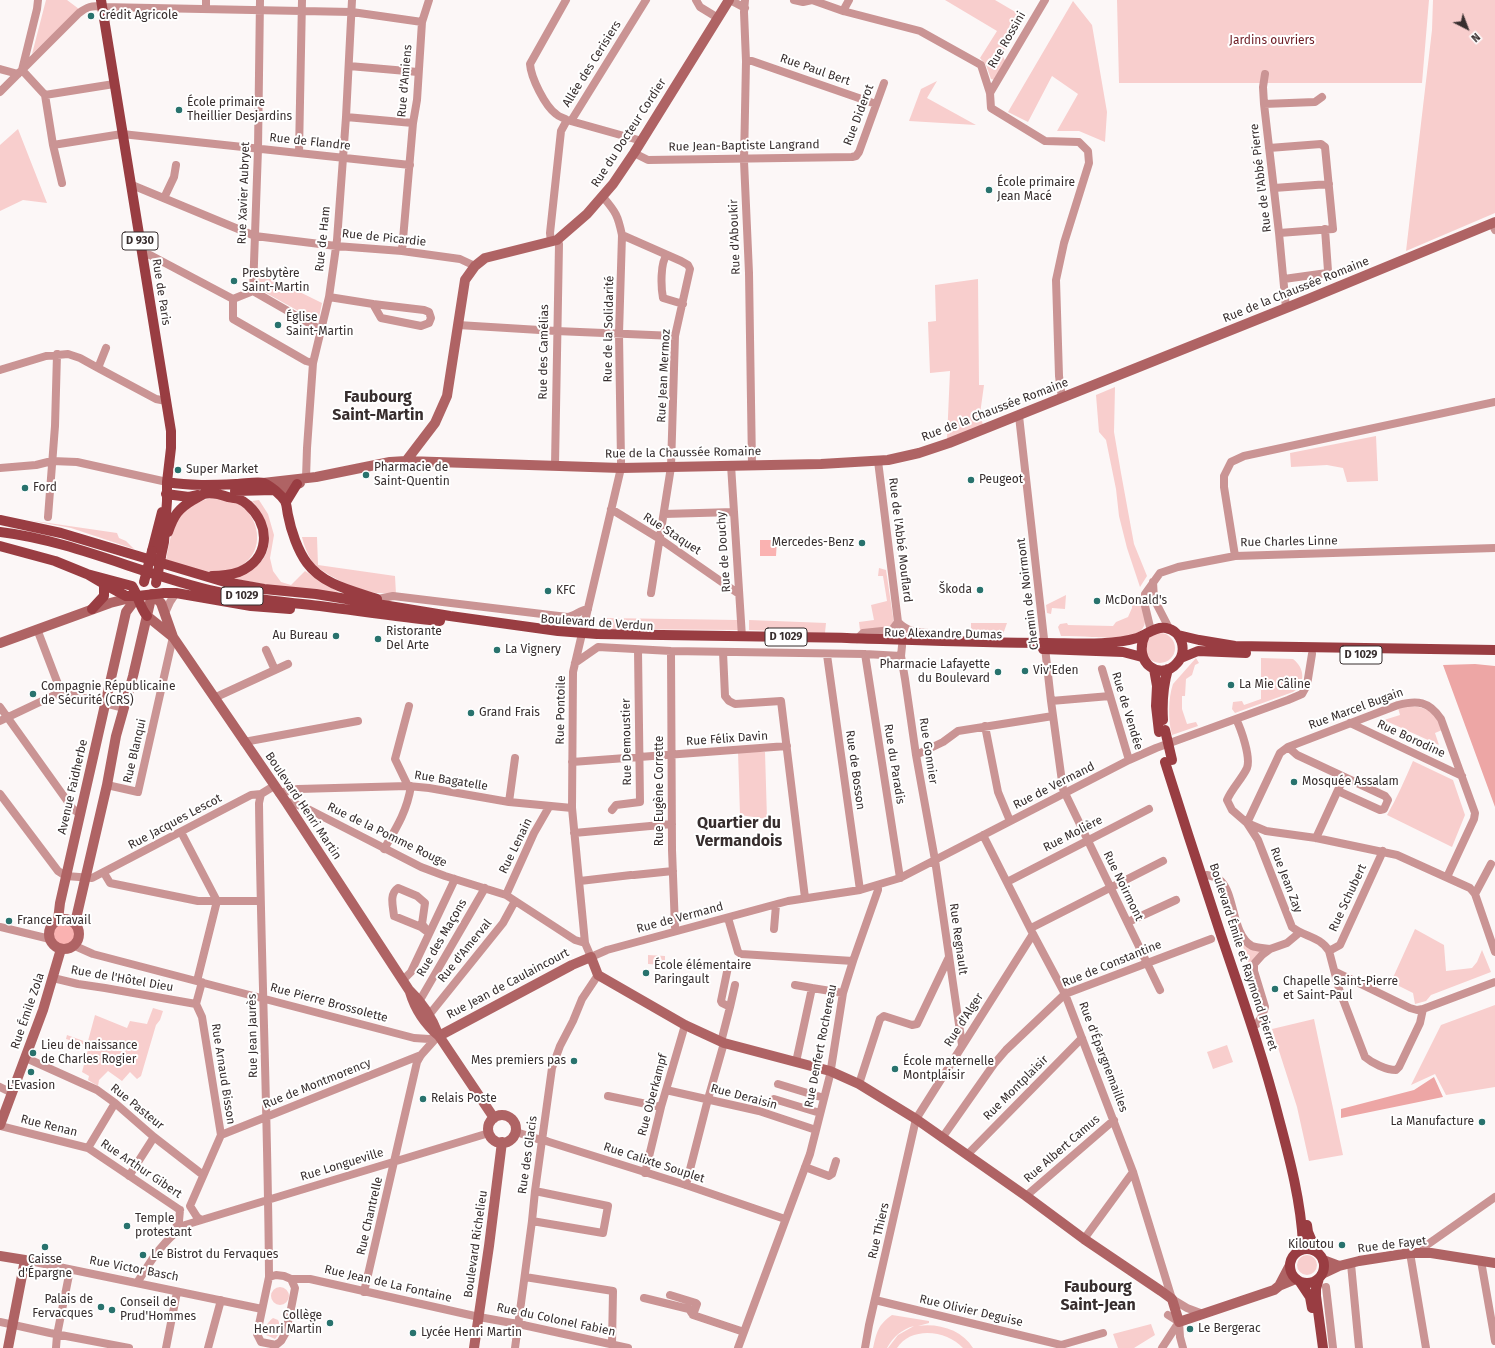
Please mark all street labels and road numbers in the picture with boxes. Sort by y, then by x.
street label: Rue Rossini [985,9,1029,71]
street label: Allée des Cerisiers [560,18,624,110]
street label: Rue d'Amiens [395,44,415,118]
street label: Rue Paul Bert [778,51,852,89]
street label: Rue du Docteur Cordier [588,76,670,190]
street label: Rue Diderot [841,82,877,148]
street label: Rue de l'Abbé Pierre [1247,123,1275,233]
street label: Rue de Flandre [269,131,351,153]
street label: Rue Jean-Baptiste Langrand [668,137,820,155]
street label: Rue Xavier Aubryet [235,141,253,245]
street label: Rue d'Aboukir [726,199,744,275]
street label: Rue de Ham [312,206,334,272]
street label: Rue de Picardie [341,226,427,250]
road number: D 930 [122,232,158,250]
street label: Rue de la Chaussée Romaine [1221,254,1371,326]
street label: Rue de Paris [149,258,173,326]
street label: Rue de la Solidarité [601,275,617,383]
street label: Rue des Camélias [536,304,552,400]
street label: Rue Jean Mermoz [654,329,674,423]
street label: Rue de la Chaussée Romaine [919,375,1071,445]
street label: Rue de la Chaussée Romaine [605,444,761,462]
street label: Rue de l'Abbé Mouflard [885,477,915,603]
street label: Rue Staquet [640,510,704,558]
street label: Rue de Douchy [714,511,734,593]
street label: Rue Charles Linne [1240,534,1338,550]
street label: Chemin de Noirmont [1014,537,1042,651]
road number: D 1029 [221,587,263,605]
street label: Boulevard de Verdun [540,612,654,634]
street label: Rue Alexandre Dumas [884,626,1002,642]
road number: D 1029 [765,628,807,646]
road number: D 1029 [1340,646,1382,664]
street label: Rue de Vendée [1108,670,1146,752]
street label: Rue Pontoile [553,675,569,745]
street label: Rue Marcel Bugain [1307,685,1405,733]
street label: Rue Demoustier [619,698,635,786]
street label: Rue Blanqui [121,717,149,785]
street label: Rue Gonnier [916,717,940,785]
street label: Rue Borodine [1375,717,1447,761]
street label: Rue du Paradis [881,723,907,805]
street label: Rue Félix Davin [686,729,768,749]
street label: Rue de Bosson [842,729,868,811]
street label: Rue Eugène Corrette [653,736,667,846]
street label: Avenue Faidherbe [55,738,91,836]
street label: Boulevard Henri Martin [262,750,344,862]
street label: Rue de Vermand [1011,759,1097,813]
street label: Rue Bagatelle [413,768,489,794]
street label: Rue Jacques Lescot [126,791,224,853]
street label: Rue de la Pomme Rouge [325,800,449,870]
street label: Rue Molière [1041,813,1105,855]
street label: Rue Lenain [496,816,536,876]
street label: Rue Jean Zay [1267,845,1305,915]
street label: Rue Noirmont [1100,849,1146,923]
street label: Boulevard Émile et Raymond Pierret [1206,862,1280,1052]
street label: Rue Schubert [1326,862,1370,934]
street label: Rue des Maçons [414,897,470,979]
street label: Rue de Vermand [635,899,725,937]
street label: Rue Regnault [946,902,970,976]
street label: Rue d'Amerval [435,916,495,986]
street label: Rue de Constantine [1060,937,1164,991]
street label: Rue Jean de Caulaincourt [444,946,572,1022]
street label: Rue de l'Hôtel Dieu [70,963,174,995]
street label: Rue Émile Zola [8,971,48,1051]
street label: Rue Pierre Brossolette [269,980,389,1026]
street label: Rue Denfert Rochereau [802,983,840,1109]
street label: Rue d'Alger [941,990,987,1050]
street label: Rue Jean Jaurès [245,994,261,1078]
street label: Rue d'Épargnemailles [1075,1000,1131,1114]
street label: Rue Arnaud Bisson [208,1022,238,1126]
street label: Rue Oberkampf [635,1052,671,1138]
street label: Rue Montplaisir [981,1053,1051,1123]
street label: Rue de Montmorency [261,1056,373,1112]
street label: Rue Pasteur [107,1081,167,1133]
street label: Rue Deraisin [709,1081,779,1113]
street label: Rue Renan [19,1112,79,1140]
street label: Rue Albert Camus [1021,1112,1103,1186]
street label: Rue des Glacis [515,1115,541,1195]
street label: Rue Arthur Gibert [98,1136,184,1202]
street label: Rue Calixte Souplet [602,1140,706,1186]
street label: Rue Longueville [299,1146,385,1184]
street label: Rue Chantrelle [354,1175,386,1257]
street label: Boulevard Richelieu [461,1189,491,1299]
street label: Rue Thiers [866,1202,892,1260]
street label: Rue de Fayet [1357,1234,1427,1256]
street label: Rue Victor Basch [88,1253,180,1285]
street label: Rue Jean de La Fontaine [323,1262,453,1306]
street label: Rue Olivier Deguise [918,1292,1024,1330]
street label: Rue du Colonel Fabien [495,1300,617,1340]

